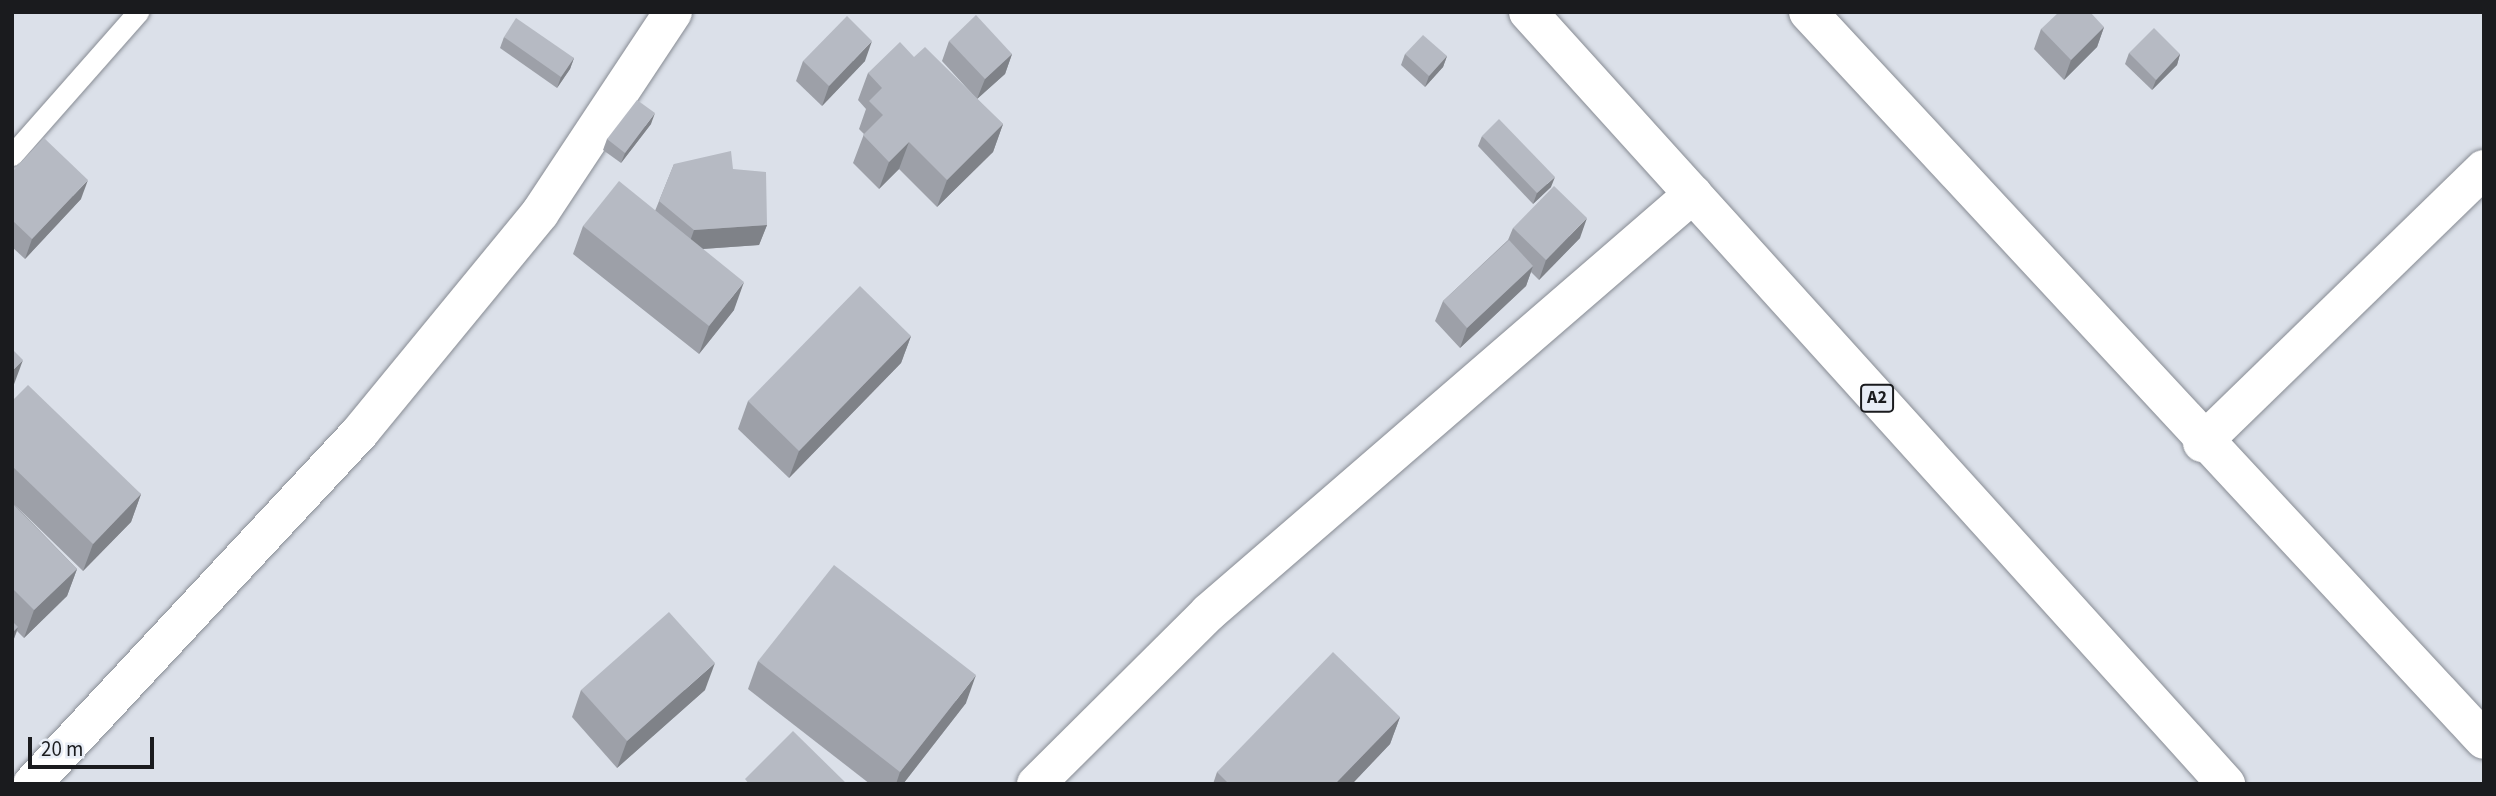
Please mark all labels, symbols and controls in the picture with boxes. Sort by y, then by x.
road number: A2 [1860,384,1895,412]
scale bar [32,722,158,766]
text: 20 m [41,734,83,764]

